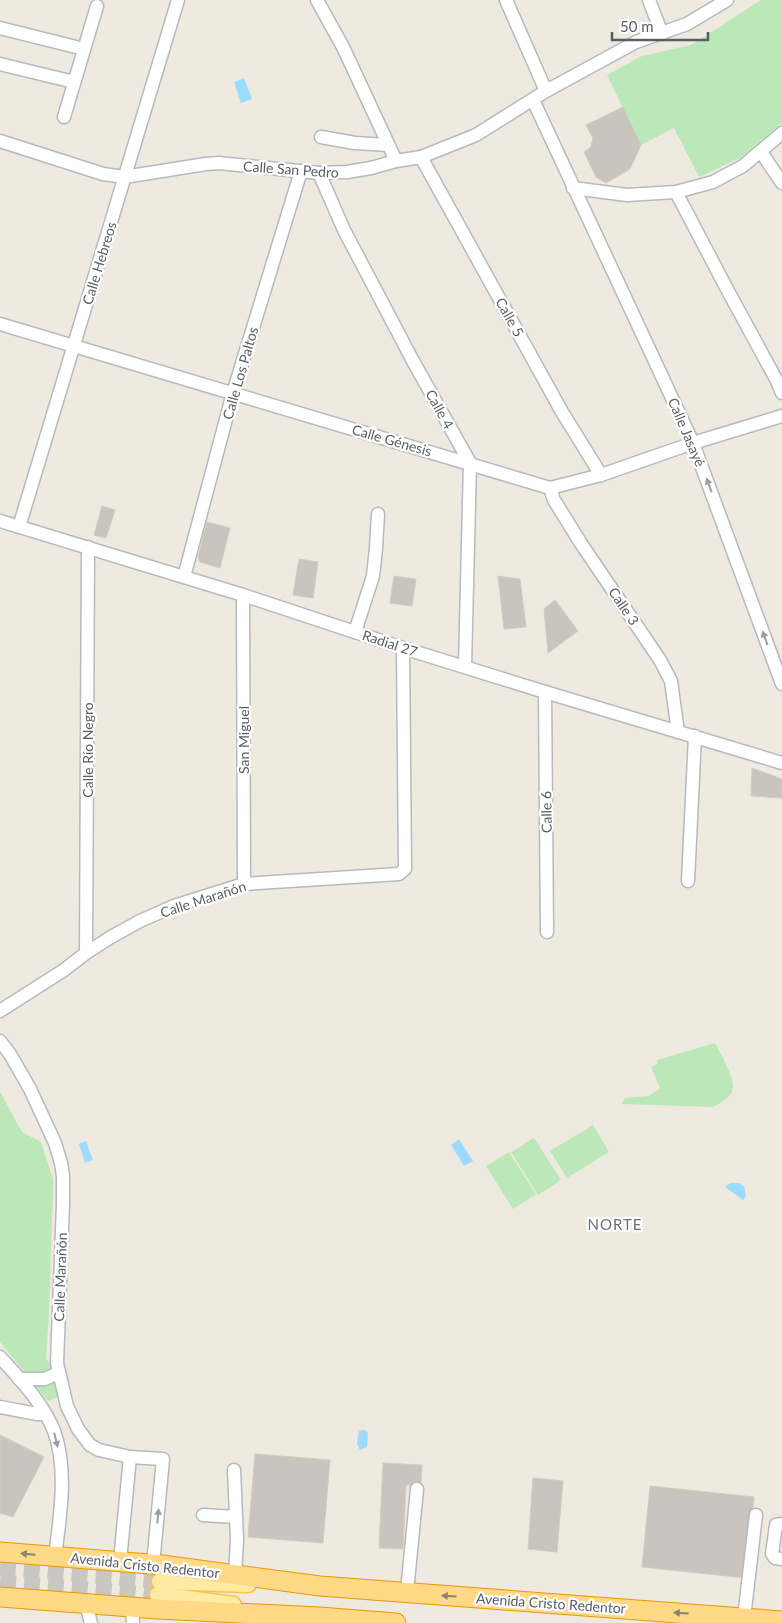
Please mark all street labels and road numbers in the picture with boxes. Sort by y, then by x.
street label: Calle San Pedro [243,157,339,181]
street label: Calle Hebreos [78,219,120,307]
street label: Calle 5 [492,295,528,339]
street label: Calle Los Paltos [219,325,261,421]
street label: Calle 4 [422,387,458,431]
street label: Calle Jasayé [665,395,709,469]
street label: Calle Génesis [350,421,434,459]
street label: Calle 3 [605,584,643,628]
street label: Radial 27 [360,626,420,660]
street label: Calle Río Negro [79,702,96,798]
street label: San Miguel [235,706,252,774]
street label: Calle 6 [537,791,555,833]
street label: Calle Marañón [158,877,248,921]
street label: Calle Marañón [50,1232,70,1322]
street label: Avenida Cristo Redentor [70,1549,220,1581]
street label: Avenida Cristo Redentor [476,1589,626,1617]

